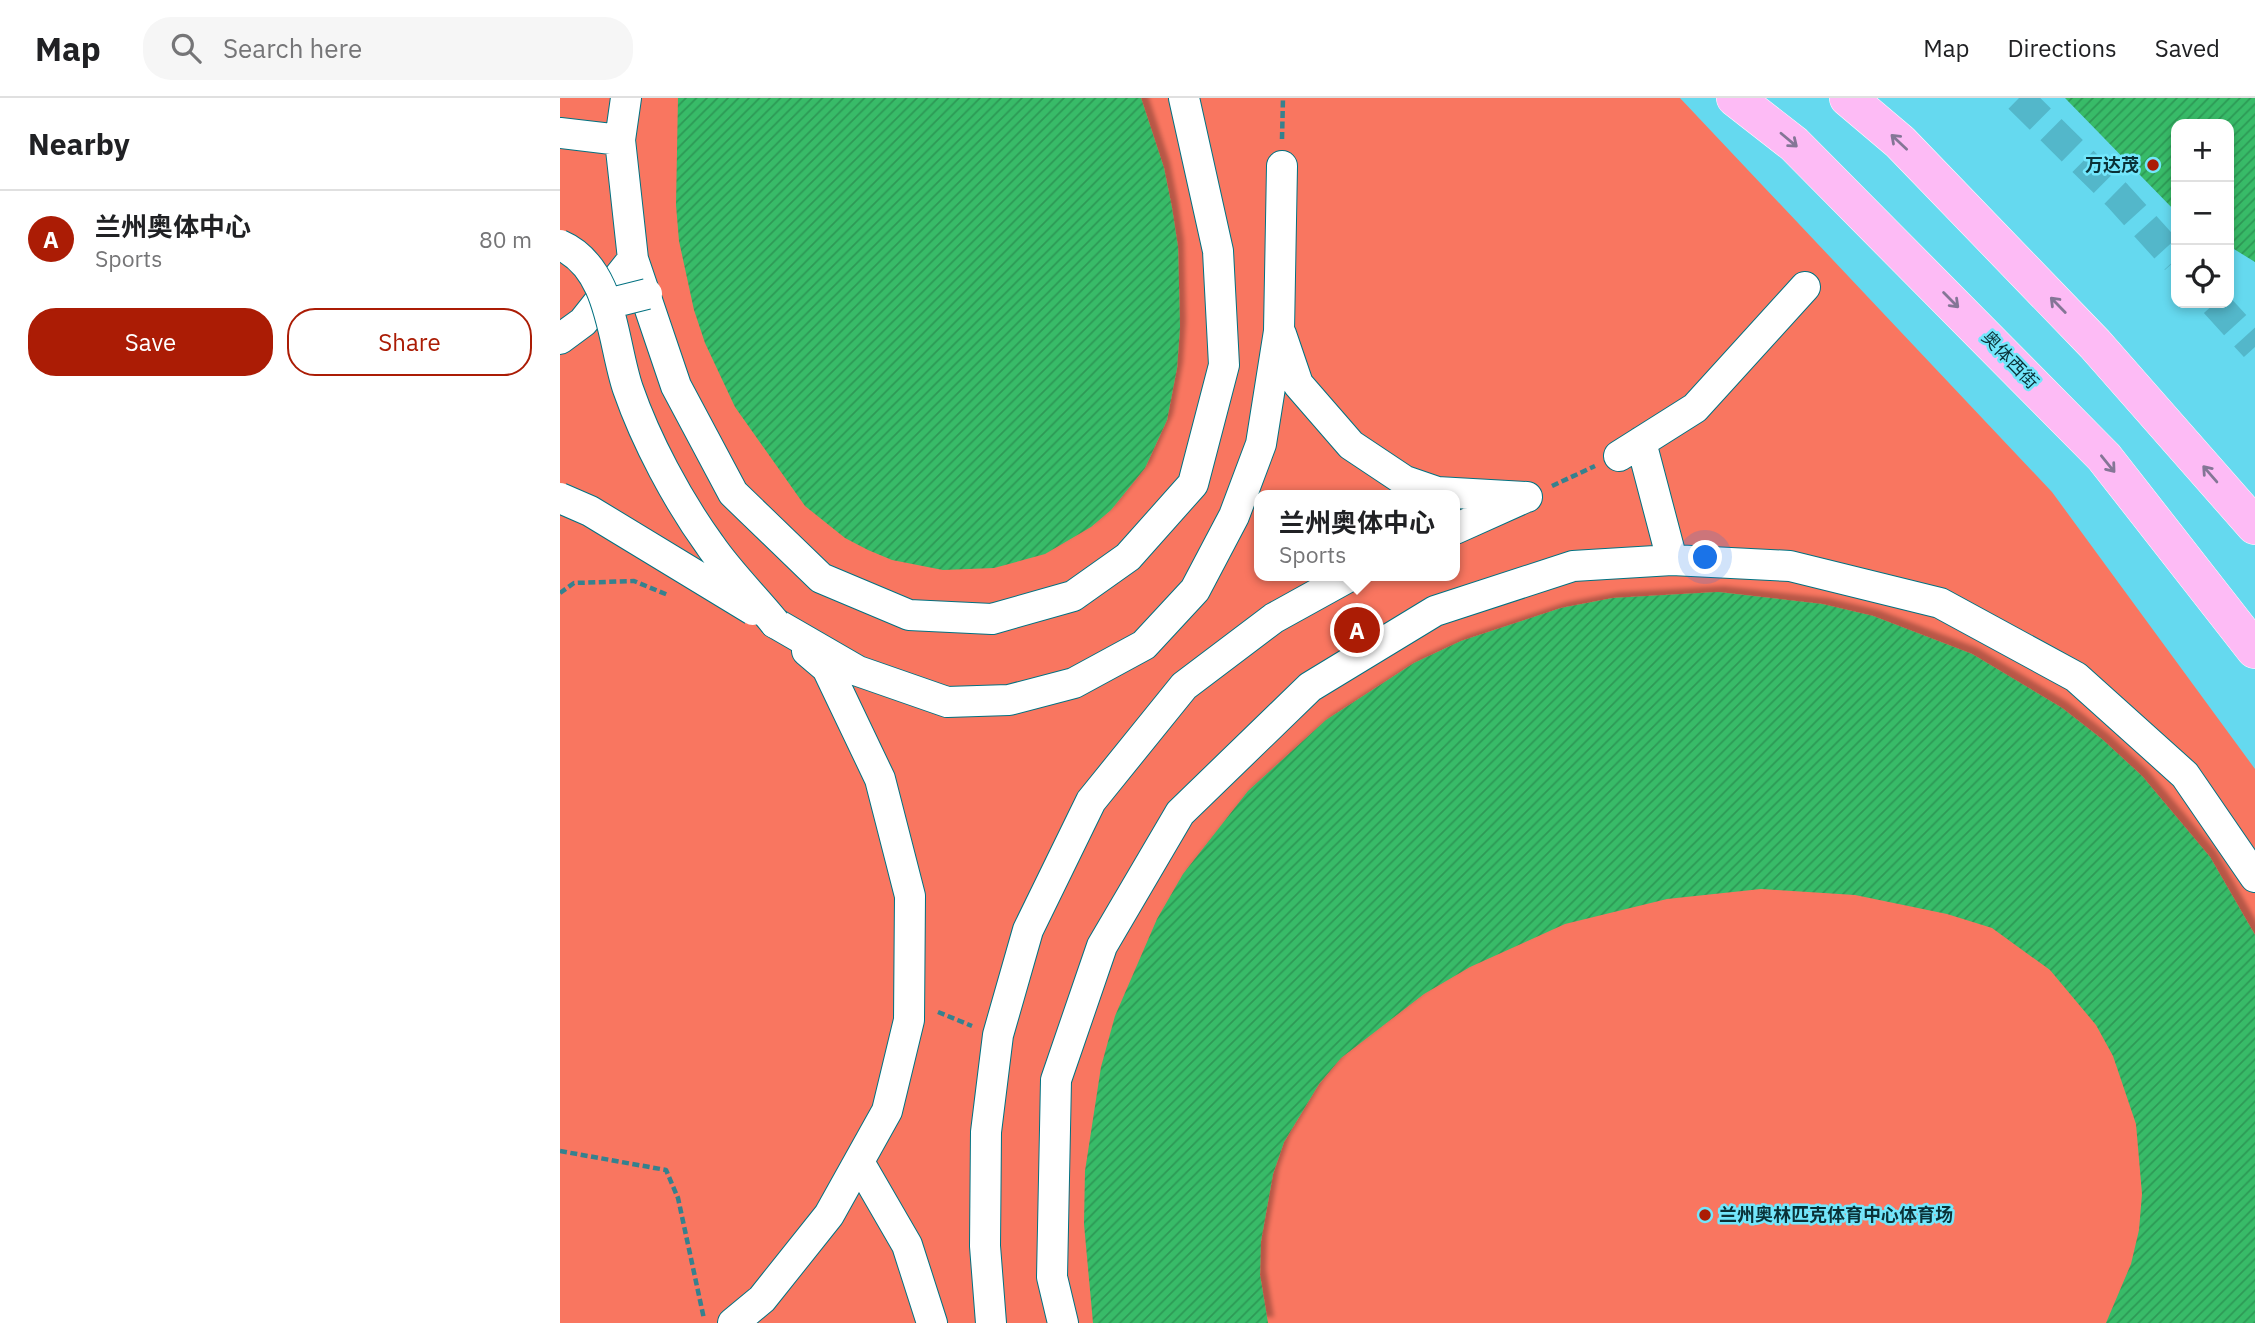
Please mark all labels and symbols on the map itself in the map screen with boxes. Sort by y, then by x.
one-way arrow [1779,133,1797,148]
one-way arrow [1891,134,1909,151]
place label: 万达茂 [2085,153,2139,176]
marker: 万达茂 [2145,157,2161,173]
one-way arrow [1942,291,1959,308]
one-way arrow [2049,297,2066,314]
street label: 奥体西街 [1977,326,2044,394]
one-way arrow [2100,455,2116,473]
one-way arrow [2202,466,2218,484]
your location [1688,540,1722,574]
pin: A [1334,604,1380,656]
place label: 兰州奥林匹克体育中心体育场 [1719,1203,1953,1226]
marker: 兰州奥林匹克体育中心体育场 [1697,1207,1713,1223]

